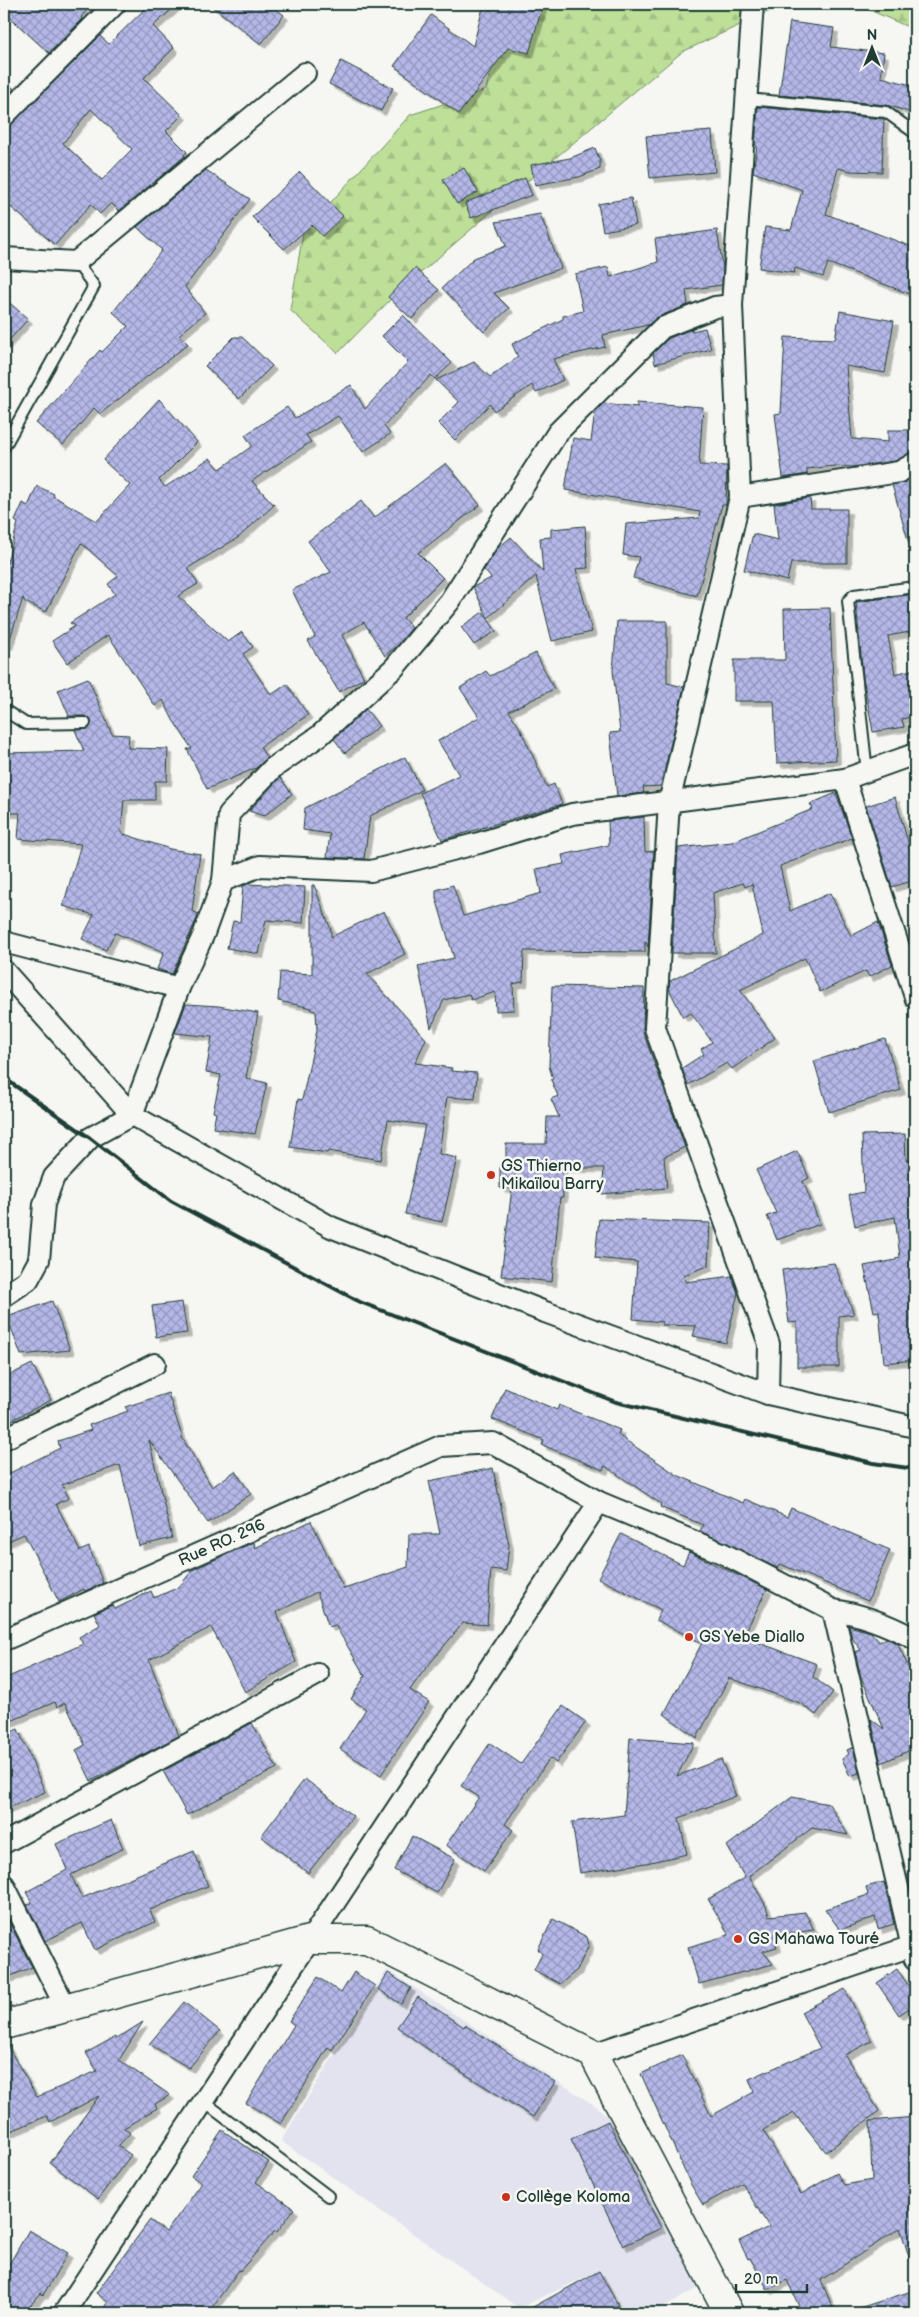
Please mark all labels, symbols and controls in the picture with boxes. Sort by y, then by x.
north arrow [846,22,896,72]
text: N [867,27,877,44]
place label: GS Thierno Mikaïlou Barry [501,1157,605,1194]
marker: GS Thierno Mikaïlou Barry [485,1169,497,1181]
street label: Rue RO. 296 [176,1515,268,1571]
place label: GS Yebe Diallo [699,1628,805,1647]
marker: GS Yebe Diallo [683,1631,695,1643]
place label: GS Mahawa Touré [748,1930,880,1949]
marker: GS Mahawa Touré [732,1933,744,1945]
place label: Collège Koloma [516,2188,630,2207]
marker: Collège Koloma [500,2191,512,2203]
scale bar [736,2262,808,2294]
text: 20 m [744,2270,778,2289]

